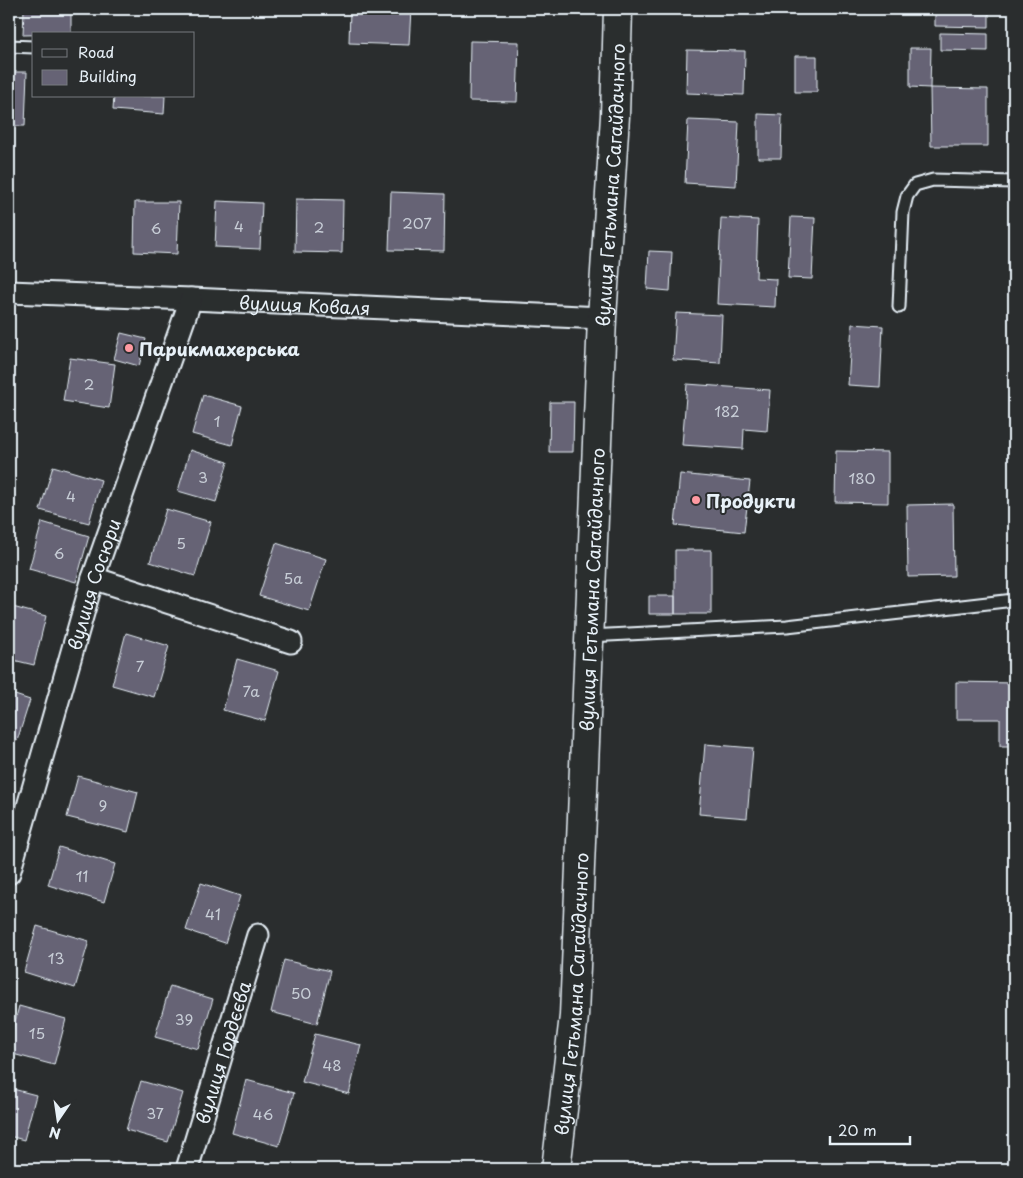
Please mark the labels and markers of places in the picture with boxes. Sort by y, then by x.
place label: Парикмахерська [139,335,300,362]
marker: Парикмахерська [123,342,135,354]
place label: Продукти [706,487,796,514]
marker: Продукти [690,494,702,506]

